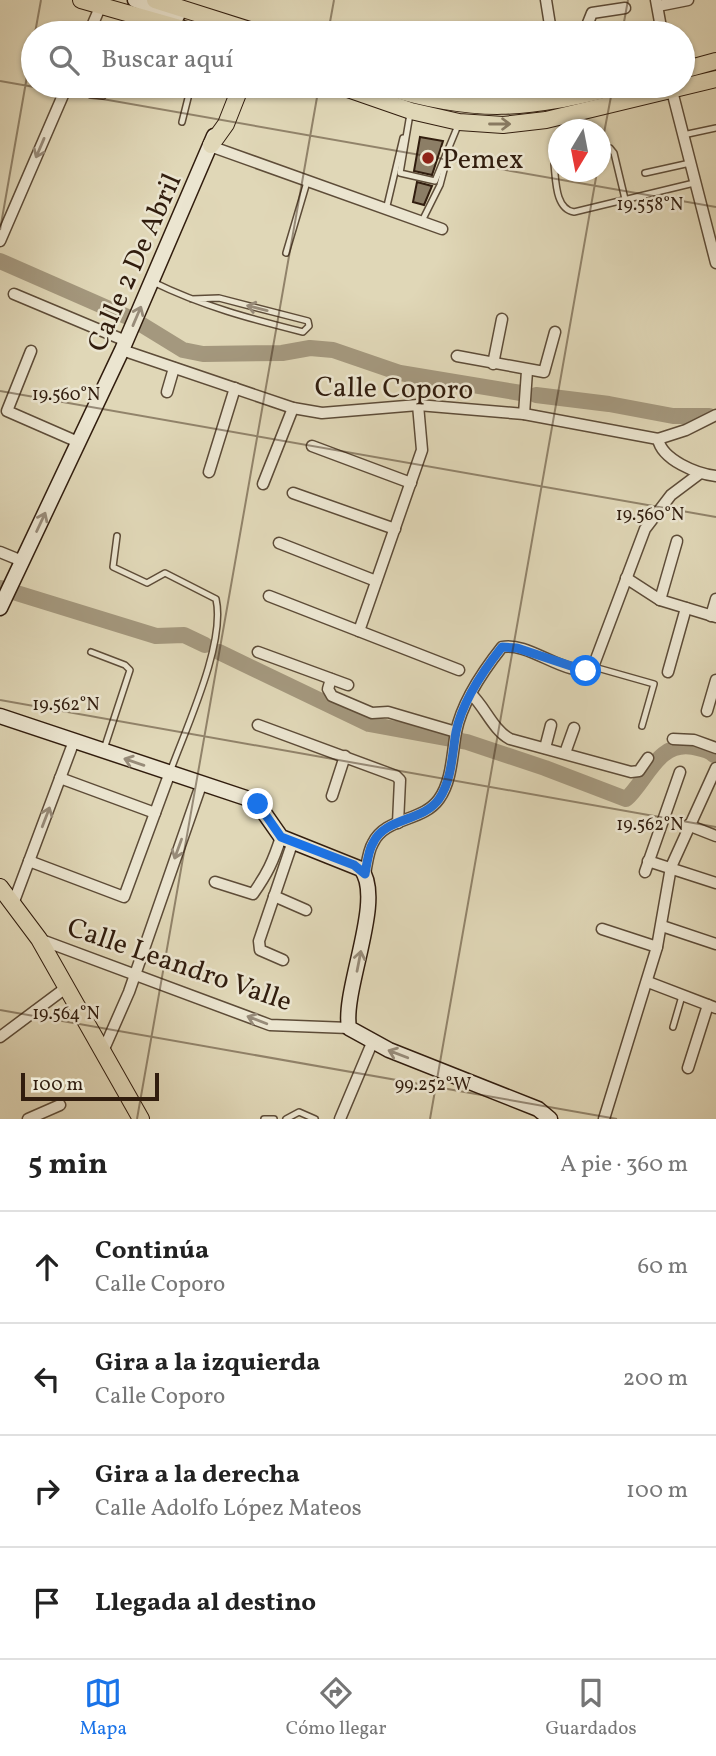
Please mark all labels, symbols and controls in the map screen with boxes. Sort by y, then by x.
search box [21,21,695,98]
icon: search [45,41,83,79]
text: Buscar aquí [101,42,233,78]
one-way arrow [488,117,511,131]
north arrow [548,119,611,182]
one-way arrow [33,137,46,159]
place label: Pemex [442,141,524,180]
marker: Pemex [420,150,436,166]
street label: Calle 2 De Abril [79,168,192,358]
text: 19.558°N [617,193,683,218]
one-way arrow [246,301,269,314]
one-way arrow [131,305,144,327]
street label: Calle Coporo [314,369,474,410]
text: 19.560°N [32,383,100,408]
text: 19.560°N [616,503,684,528]
one-way arrow [34,512,48,533]
route start [570,655,601,686]
text: 19.562°N [32,693,100,718]
one-way arrow [124,755,146,767]
route end [242,788,273,819]
one-way arrow [40,807,53,829]
text: 19.562°N [616,813,684,838]
one-way arrow [171,838,184,860]
street label: Calle Leandro Valle [62,909,297,1022]
one-way arrow [353,950,366,973]
text: 19.564°N [32,1002,100,1027]
one-way arrow [247,1012,269,1025]
one-way arrow [387,1046,409,1059]
scale bar [21,1070,159,1102]
text: 100 m [32,1072,83,1098]
text: 99.252°W [395,1073,471,1098]
text: 5 min [28,1144,108,1186]
text: A pie · 360 m [560,1149,688,1181]
text: Continúa [95,1233,209,1269]
icon: ahead [28,1248,66,1286]
text: 60 m [638,1251,688,1283]
text: Calle Coporo [95,1269,225,1301]
text: Gira a la izquierda [95,1345,320,1381]
icon: left [28,1360,66,1398]
text: 200 m [623,1363,688,1395]
text: Calle Coporo [95,1381,225,1413]
text: Gira a la derecha [95,1457,300,1493]
icon: right [28,1472,66,1510]
text: 100 m [626,1475,688,1507]
text: Calle Adolfo López Mateos [95,1493,362,1525]
icon: arrive [28,1584,66,1622]
text: Llegada al destino [95,1585,316,1621]
tab: Mapa [79,1674,127,1742]
tab: Cómo llegar [286,1674,387,1742]
tab: Guardados [545,1674,637,1742]

